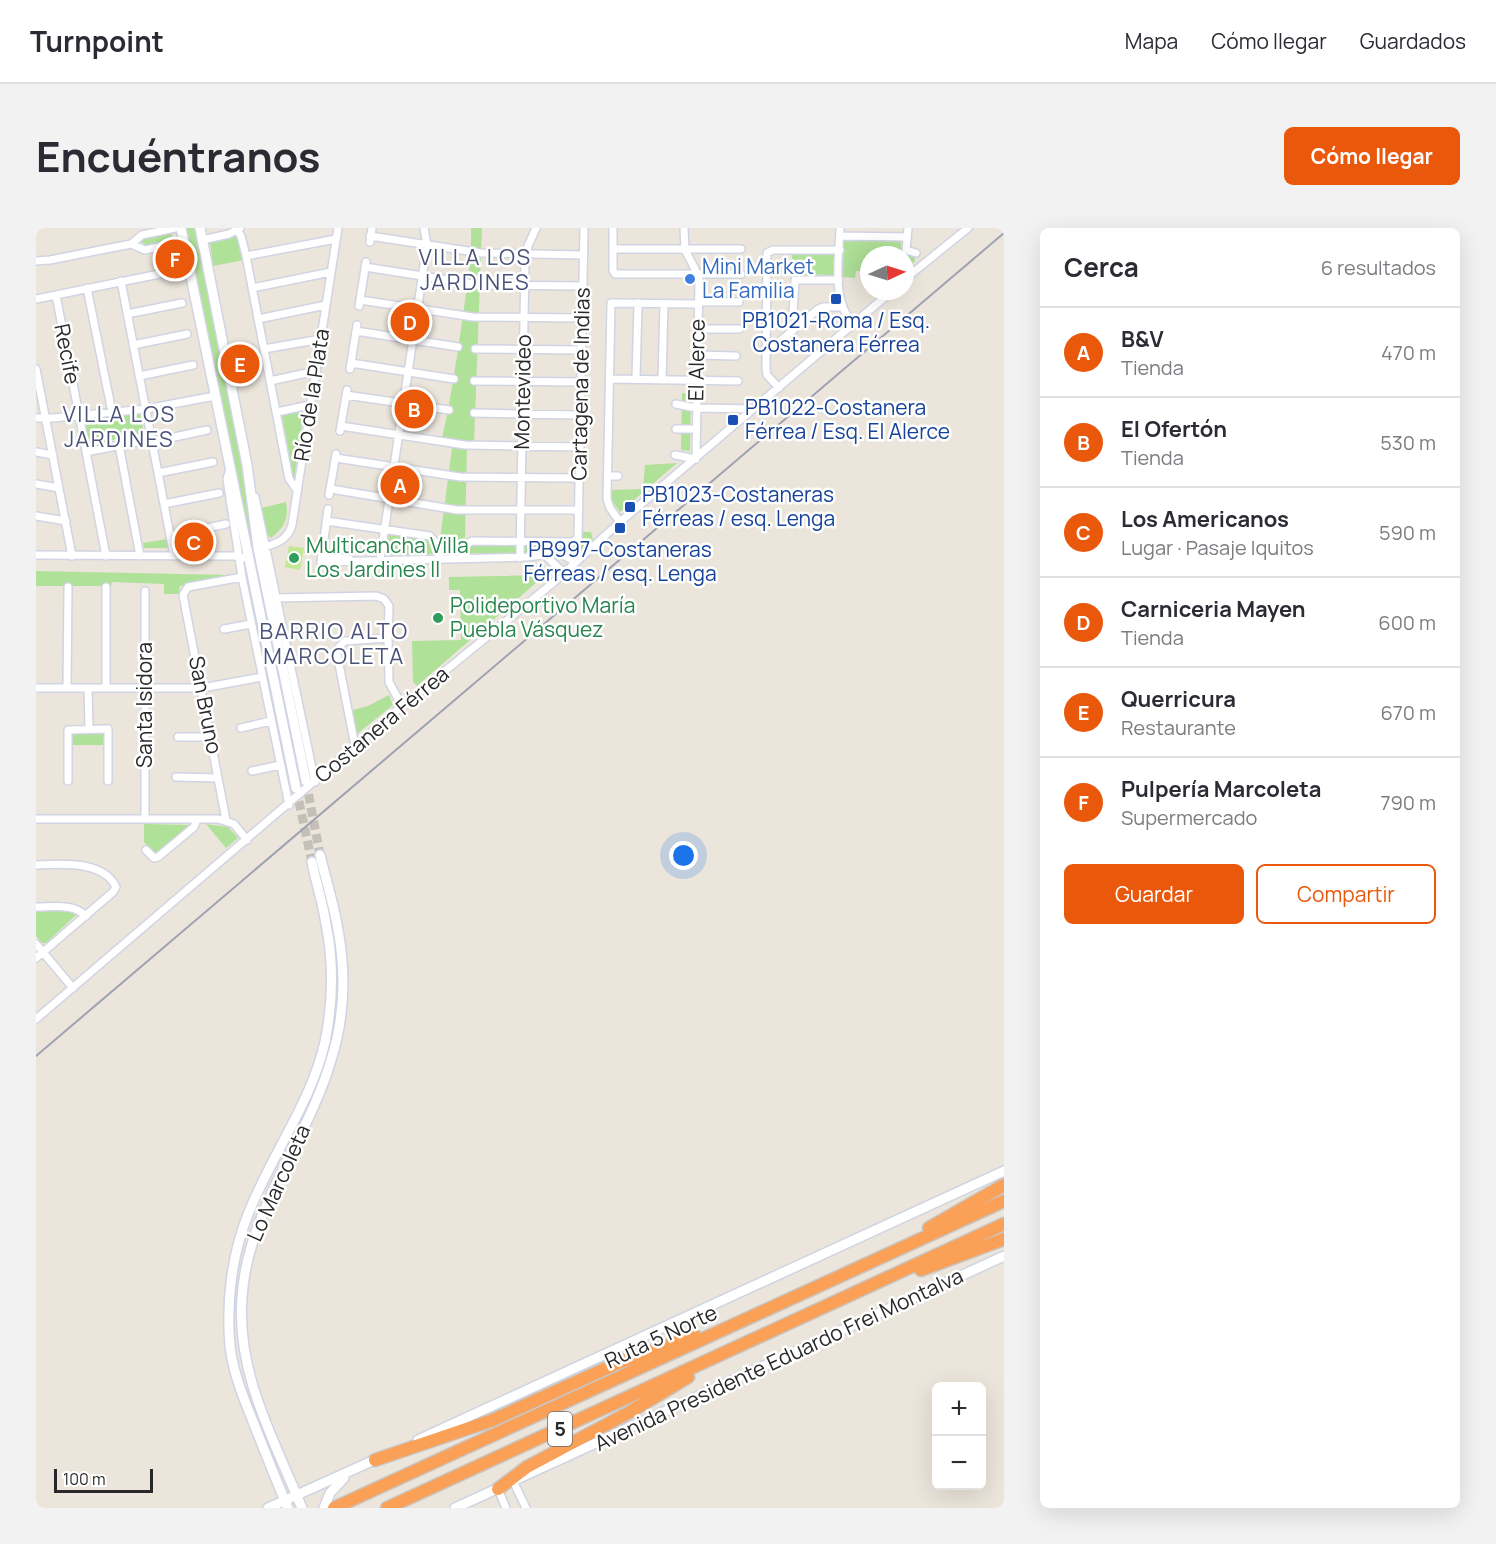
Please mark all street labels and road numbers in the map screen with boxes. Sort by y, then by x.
street label: Cartagena de Indias [564,287,596,481]
street label: El Alerce [681,318,711,401]
street label: Recife [48,321,88,386]
street label: Río de la Plata [287,327,335,463]
street label: Montevideo [507,334,537,450]
street label: Santa Isidora [130,642,158,768]
street label: San Bruno [183,654,229,756]
street label: Costanera Férrea [308,660,454,789]
street label: Lo Marcoleta [240,1120,316,1245]
street label: Avenida Presidente Eduardo Frei Montalva [590,1261,967,1457]
street label: Ruta 5 Norte [600,1298,721,1374]
road number: 5 [548,1412,572,1446]

